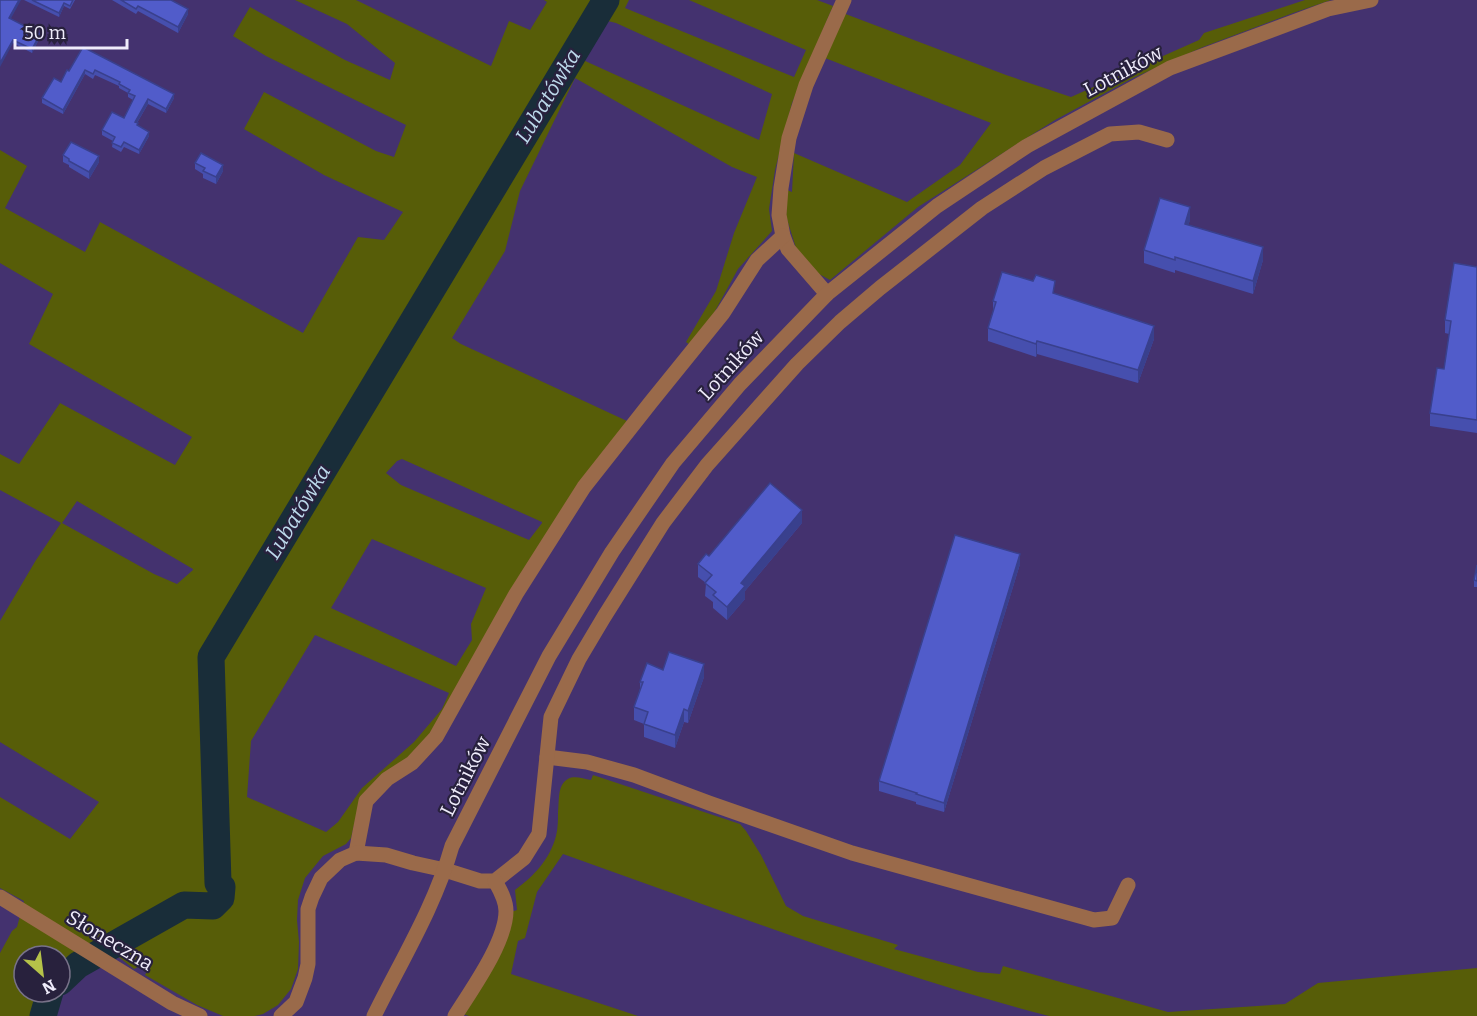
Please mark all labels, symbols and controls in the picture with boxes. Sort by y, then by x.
scale bar [15,12,128,50]
text: 50 m [24,22,66,44]
street label: Lotników [1079,40,1167,102]
water label: Lubatówka [510,44,586,148]
street label: Lotników [693,324,769,405]
water label: Lubatówka [260,460,336,564]
street label: Lotników [435,731,496,820]
street label: Słoneczna [62,905,158,975]
north arrow [12,944,72,1004]
text: N [39,976,59,998]

